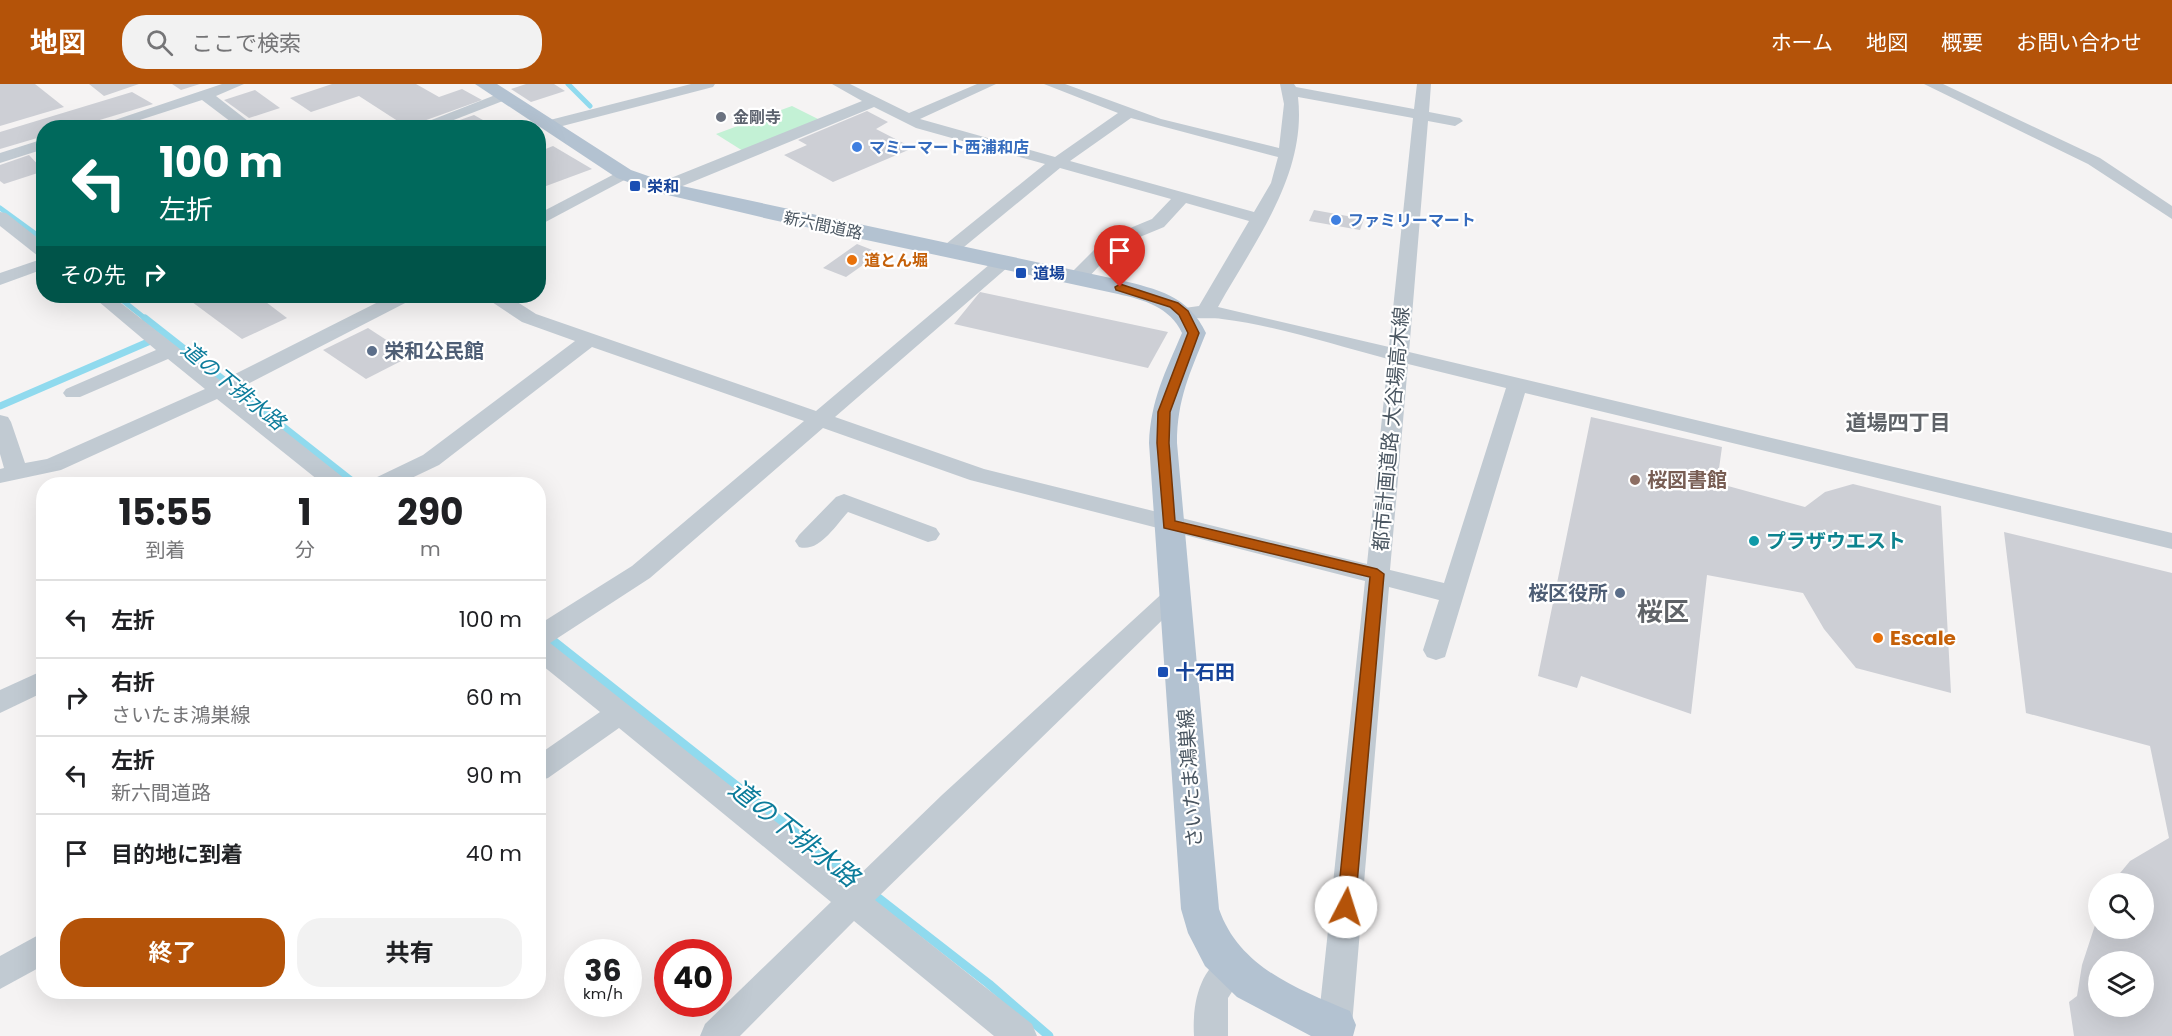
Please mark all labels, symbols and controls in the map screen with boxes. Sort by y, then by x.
search box [122,15,542,69]
text: 地図 [30,23,86,62]
icon: search [143,26,176,59]
text: ここで検索 [191,28,301,59]
text: ホーム [1771,28,1833,57]
text: 地図 [1866,28,1908,57]
text: 概要 [1941,28,1983,57]
text: お問い合わせ [2016,28,2142,57]
place label: 金剛寺 [733,106,781,129]
marker: 金剛寺 [714,110,728,124]
text: 100 m [159,133,283,192]
place label: マミーマート西浦和店 [869,136,1029,159]
marker: マミーマート西浦和店 [850,140,864,154]
icon: left [60,144,138,222]
place label: 栄和 [647,175,679,198]
marker: 栄和 [628,179,642,193]
text: 左折 [159,191,213,228]
street label: 新六間道路 [781,206,864,245]
place label: ファミリーマート [1348,209,1476,232]
marker: ファミリーマート [1329,213,1343,227]
pin [1094,225,1145,287]
icon: arrive [1103,234,1136,267]
place label: 道とん堀 [864,249,928,272]
marker: 道とん堀 [845,253,859,267]
icon: right [138,258,171,291]
text: その先 [60,260,126,291]
place label: 道場 [1033,262,1065,285]
marker: 道場 [1014,266,1028,280]
street label: 都市計画道路 大谷場高木線 [1366,306,1416,552]
water label: 道の下排水路 [175,335,293,438]
place label: 栄和公民館 [384,337,484,365]
marker: 栄和公民館 [365,344,379,358]
district label: 道場四丁目 [1846,408,1951,437]
place label: 桜図書館 [1647,466,1727,494]
marker: 桜図書館 [1628,473,1642,487]
text: 15:55 [118,487,212,538]
text: 1 [298,487,312,538]
text: 290 [397,487,464,538]
place label: プラザウエスト [1766,527,1906,555]
marker: プラザウエスト [1747,534,1761,548]
text: m [420,535,441,563]
text: 到着 [145,536,185,564]
text: 分 [295,536,315,564]
place label: 桜区役所 [1528,579,1608,607]
marker: 桜区役所 [1613,586,1627,600]
district label: 桜区 [1637,594,1689,630]
icon: left [60,603,93,636]
text: 100 m [459,604,522,635]
text: 左折 [111,605,155,636]
place label: Escale [1890,624,1956,652]
marker: Escale [1871,631,1885,645]
place label: 十石田 [1175,658,1235,686]
marker: 十石田 [1156,665,1170,679]
text: 右折 [111,667,155,698]
icon: right [60,681,93,714]
text: 60 m [466,682,522,713]
text: さいたま鴻巣線 [111,701,250,729]
street label: さいたま鴻巣線 [1171,707,1209,849]
text: 左折 [111,745,155,776]
icon: left [60,759,93,792]
text: 90 m [466,760,522,791]
water label: 道の下排水路 [721,771,868,896]
text: 新六間道路 [111,779,211,807]
icon: arrive [60,837,93,870]
text: 40 m [466,838,522,869]
text: 目的地に到着 [111,839,243,870]
map controls [2088,873,2154,1017]
button: search [2088,873,2154,939]
position arrow [1314,875,1378,939]
button: 終了 [60,918,285,987]
button: 共有 [297,918,522,987]
speed limit sign: 40 [654,939,732,1017]
text: 36 [584,949,622,992]
button: layers [2088,951,2154,1017]
text: km/h [583,983,623,1004]

